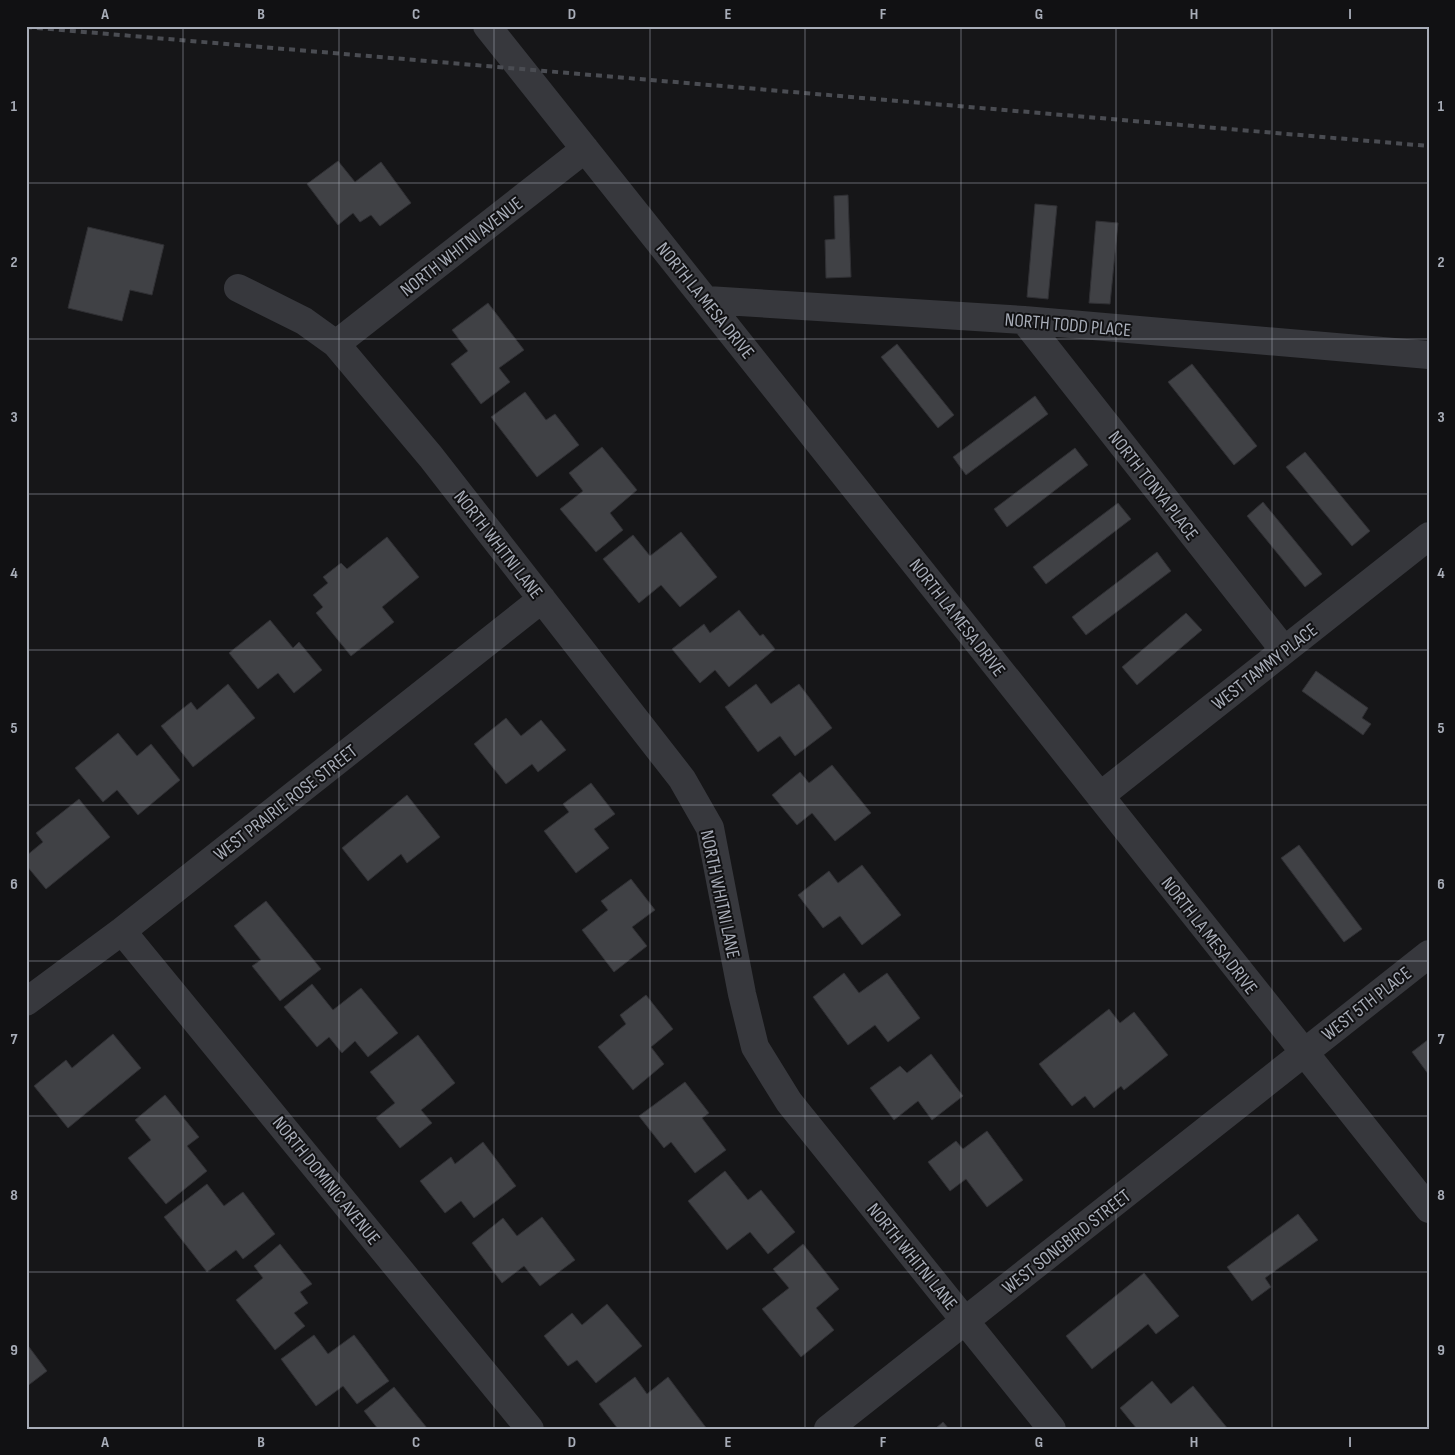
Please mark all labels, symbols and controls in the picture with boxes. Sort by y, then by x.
text: A [100,5,109,24]
text: B [257,5,265,24]
text: C [412,5,420,24]
text: D [568,5,576,24]
text: E [725,5,732,24]
text: F [880,5,887,24]
text: G [1035,5,1043,24]
text: H [1190,5,1198,24]
text: I [1348,5,1352,24]
text: 1 [11,97,18,116]
text: 1 [1438,97,1445,116]
street label: NORTH WHITNI AVENUE [396,192,528,302]
street label: NORTH LA MESA DRIVE [651,238,759,364]
text: 2 [10,253,18,272]
text: 2 [1437,253,1445,272]
street label: NORTH TODD PLACE [1004,309,1132,342]
text: 3 [10,408,18,427]
text: 3 [1437,408,1445,427]
street label: NORTH TONYA PLACE [1103,426,1203,545]
street label: NORTH WHITNI LANE [448,486,547,604]
street label: NORTH LA MESA DRIVE [904,554,1010,681]
text: 4 [10,564,18,583]
text: 4 [1437,564,1445,583]
street label: WEST TAMMY PLACE [1207,619,1322,716]
text: 5 [10,719,18,738]
text: 5 [1437,719,1445,738]
street label: WEST PRAIRIE ROSE STREET [210,740,362,866]
street label: NORTH WHITNI LANE [695,828,744,961]
street label: NORTH LA MESA DRIVE [1156,872,1262,999]
text: 6 [10,875,18,894]
text: 6 [1437,875,1445,894]
street label: WEST 5TH PLACE [1318,962,1416,1046]
text: 7 [11,1030,18,1049]
text: 7 [1438,1030,1445,1049]
street label: NORTH DOMINIC AVENUE [267,1112,385,1250]
street label: WEST SONGBIRD STREET [998,1185,1136,1300]
text: 8 [10,1186,18,1205]
text: 8 [1437,1186,1445,1205]
street label: NORTH WHITNI LANE [862,1199,962,1315]
text: 9 [10,1341,18,1360]
text: 9 [1437,1341,1445,1360]
text: A [100,1433,109,1452]
text: B [257,1433,265,1452]
text: C [412,1433,420,1452]
text: D [568,1433,576,1452]
text: E [725,1433,732,1452]
text: F [880,1433,887,1452]
text: G [1035,1433,1043,1452]
text: H [1190,1433,1198,1452]
text: I [1348,1433,1352,1452]

